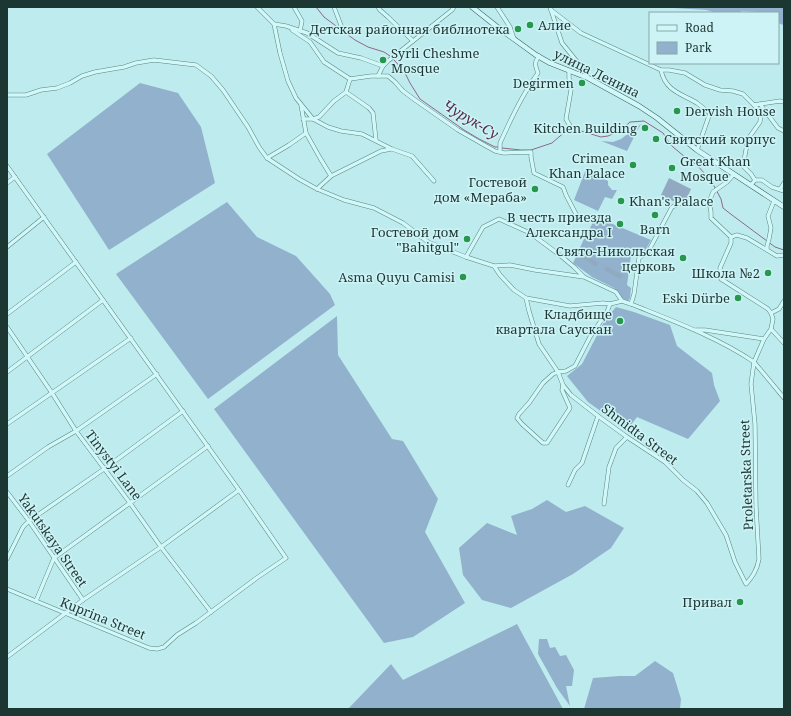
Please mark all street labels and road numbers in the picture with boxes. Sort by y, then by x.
street label: улица Ленина [551,44,643,102]
street label: Shmidta Street [598,399,682,469]
street label: Proletarska Street [735,419,757,531]
street label: Tinystyi Lane [82,426,146,504]
street label: Yakutskaya Street [14,489,92,591]
street label: Kuprina Street [58,593,149,643]

